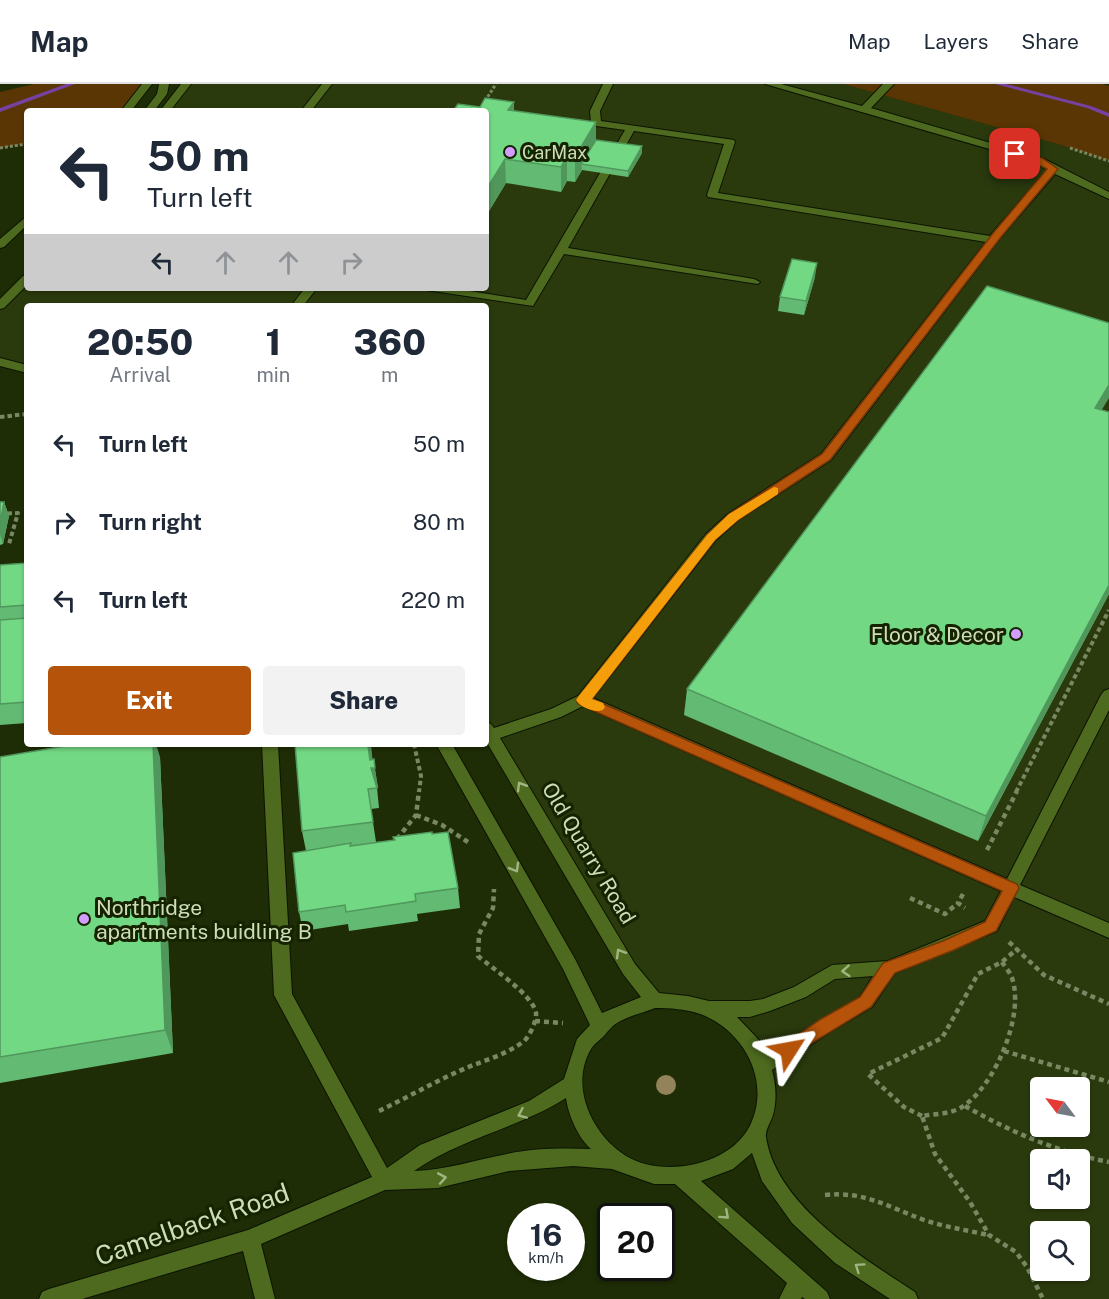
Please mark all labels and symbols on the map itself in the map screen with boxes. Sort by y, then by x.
pin [989,128,1040,179]
place label: CarMax [522,142,587,163]
marker: CarMax [503,145,517,159]
place label: Floor & Decor [871,622,1004,647]
marker: Floor & Decor [1009,627,1023,641]
street label: Old Quarry Road [537,778,641,928]
one-way arrow [516,782,528,792]
one-way arrow [507,862,519,872]
place label: Northridge apartments buidling B [96,895,312,944]
marker: Northridge apartments buidling B [77,912,91,926]
one-way arrow [616,949,627,959]
one-way arrow [841,965,850,978]
position arrow [757,1018,821,1082]
north arrow [1030,1077,1090,1137]
one-way arrow [517,1106,528,1118]
one-way arrow [437,1172,447,1184]
street label: Camelback Road [91,1176,293,1272]
speed limit sign: 20 [597,1203,675,1281]
one-way arrow [718,1208,729,1219]
one-way arrow [854,1263,865,1274]

